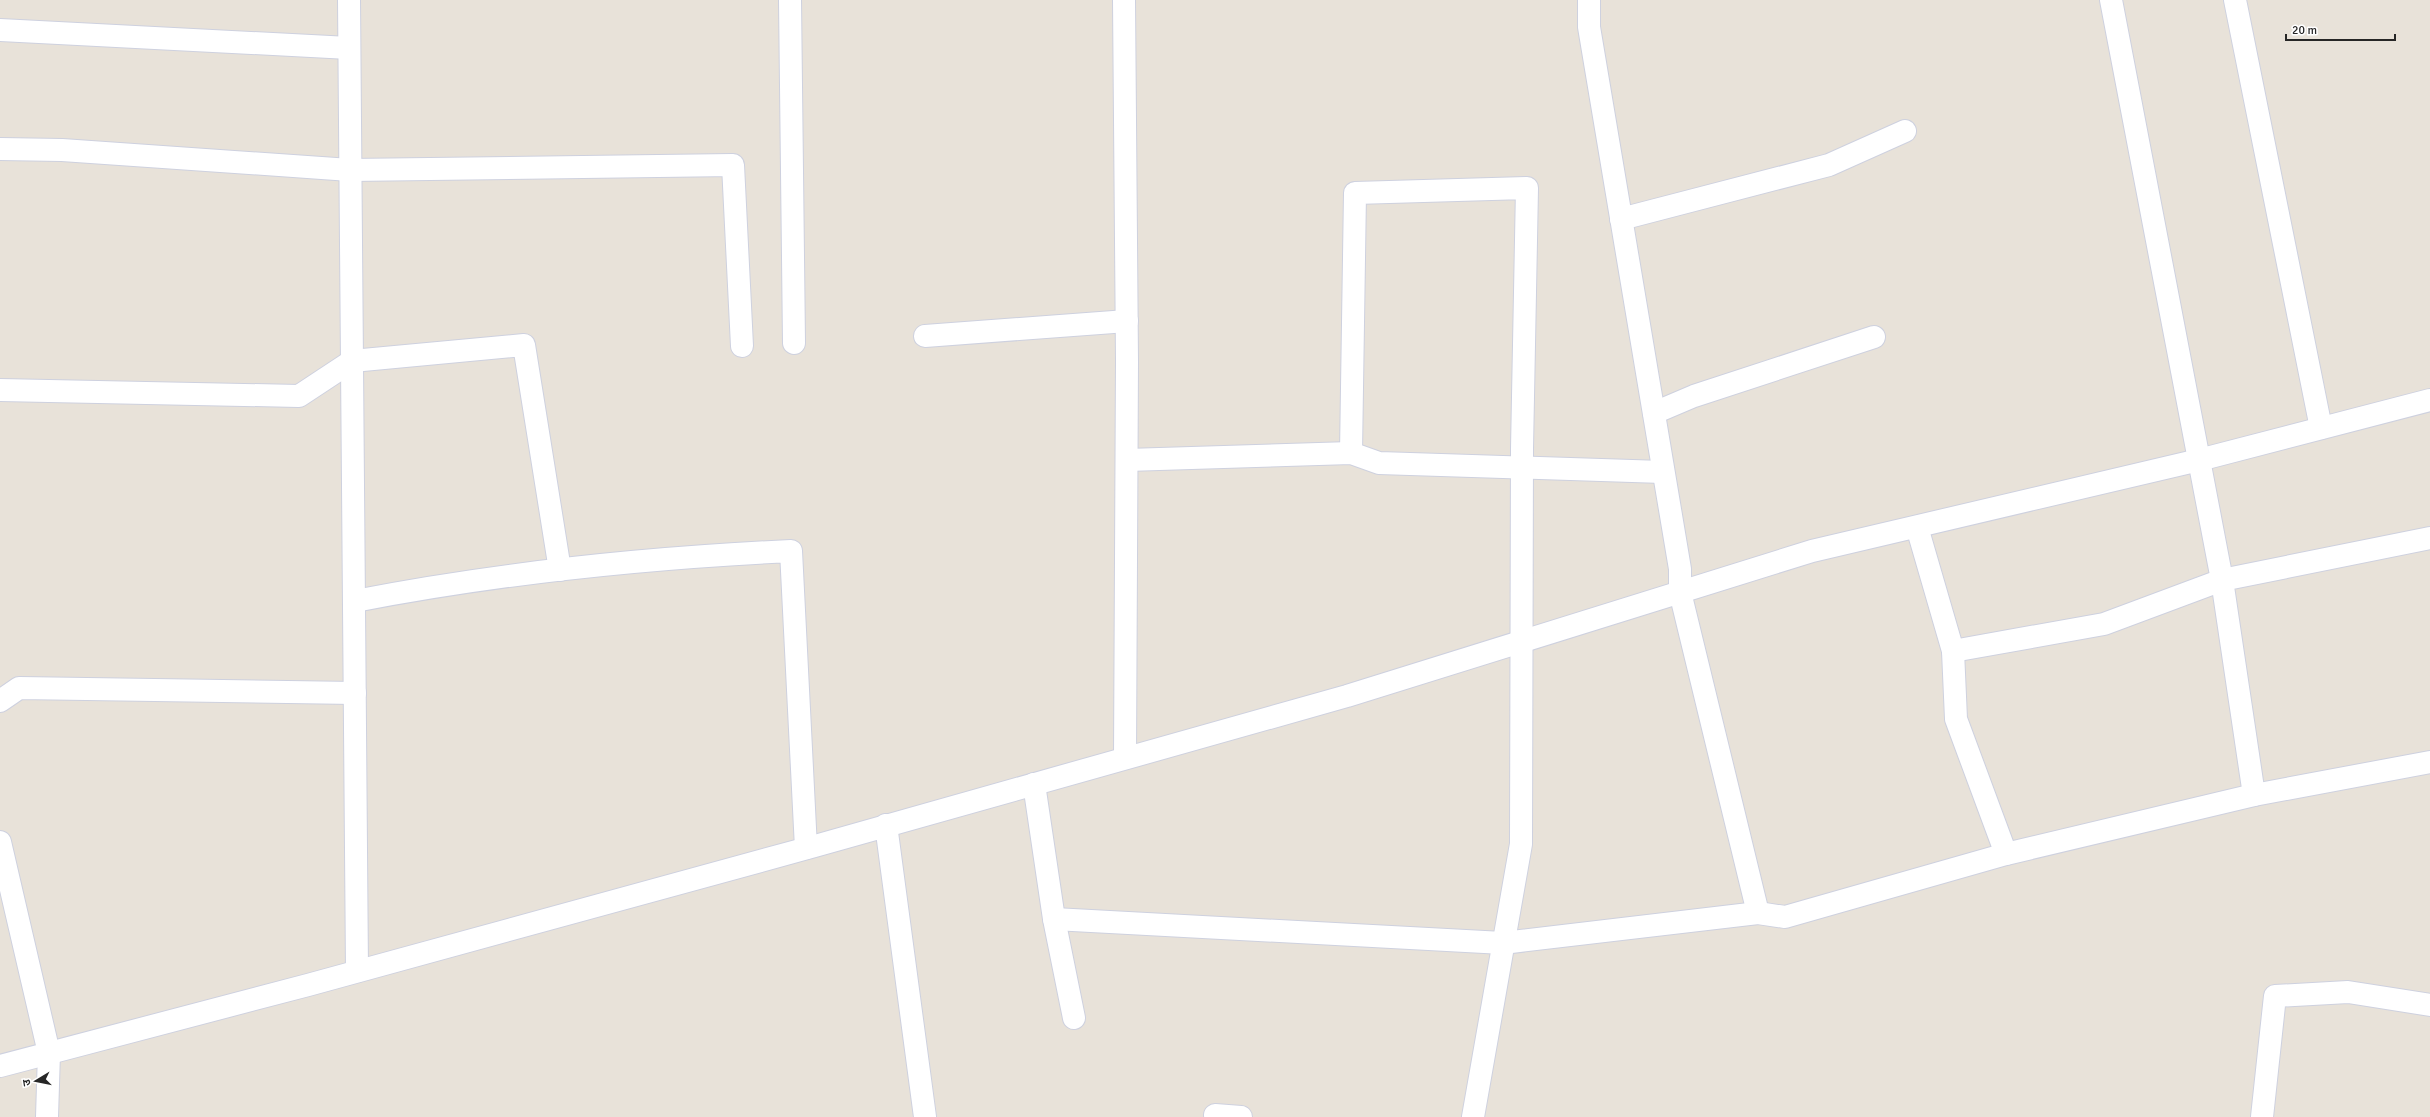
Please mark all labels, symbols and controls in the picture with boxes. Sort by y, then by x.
scale bar [2286,16,2395,42]
text: 20 m [2292,23,2317,38]
north arrow [16,1061,56,1101]
text: उ [20,1078,34,1087]

